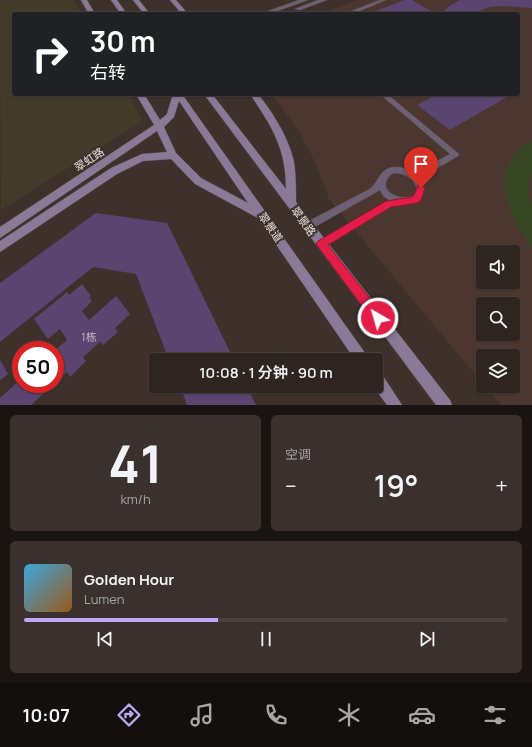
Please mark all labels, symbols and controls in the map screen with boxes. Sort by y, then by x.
text: 30 m [90,22,155,60]
icon: right [24,28,76,80]
text: 右转 [90,60,126,84]
street label: 翠虹路 [71,144,107,174]
pin [404,147,438,188]
icon: arrive [410,153,432,175]
street label: 翠景路 [288,203,320,239]
street label: 翠景道 [255,209,287,245]
map controls [476,245,520,393]
button: sound [476,245,520,289]
position arrow [357,297,399,339]
button: search [476,297,520,341]
house number: 1栋 [81,329,97,344]
speed limit sign: 50 [12,341,64,393]
button: layers [476,349,520,393]
text: 10:08 · 1 分钟 · 90 m [199,362,333,383]
text: 41 [108,428,163,499]
text: 空调 [285,445,311,463]
text: 19° [374,465,419,506]
text: − [285,471,297,501]
text: + [495,471,508,501]
text: km/h [120,490,151,508]
text: Golden Hour [84,569,174,590]
text: Lumen [84,590,124,608]
icon: previous [94,628,116,650]
icon: pause [255,628,277,650]
icon: next [416,628,438,650]
icon: directions [115,701,143,729]
icon: music [188,701,216,729]
icon: phone [262,701,290,729]
icon: climate [335,701,363,729]
icon: car [408,701,436,729]
icon: filters [481,701,509,729]
text: 10:07 [23,703,70,727]

